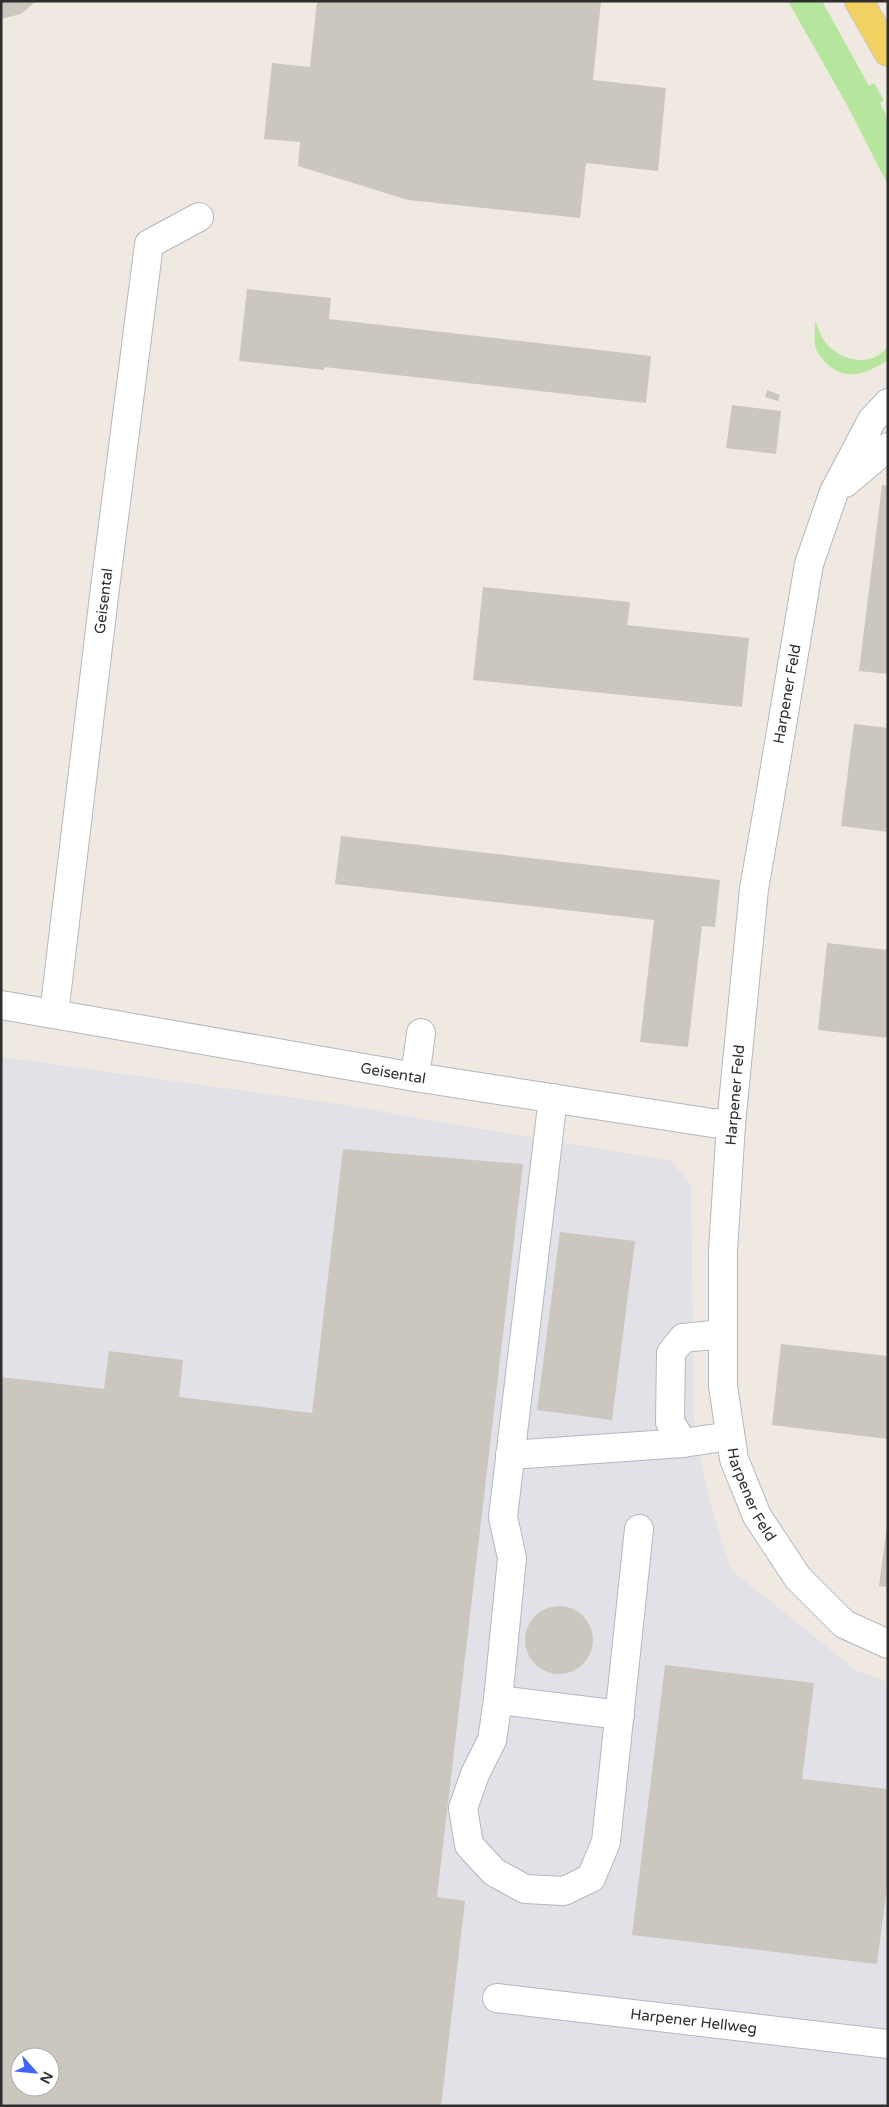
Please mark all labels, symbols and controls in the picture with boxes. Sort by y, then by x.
street label: Geisental [91,567,116,635]
street label: Harpener Feld [769,643,805,745]
street label: Harpener Feld [722,1044,748,1146]
street label: Geisental [359,1059,427,1088]
street label: Harpener Feld [723,1446,780,1545]
street label: Harpener Hellweg [629,2005,758,2038]
north arrow [10,2047,60,2097]
text: N [36,2069,56,2087]

